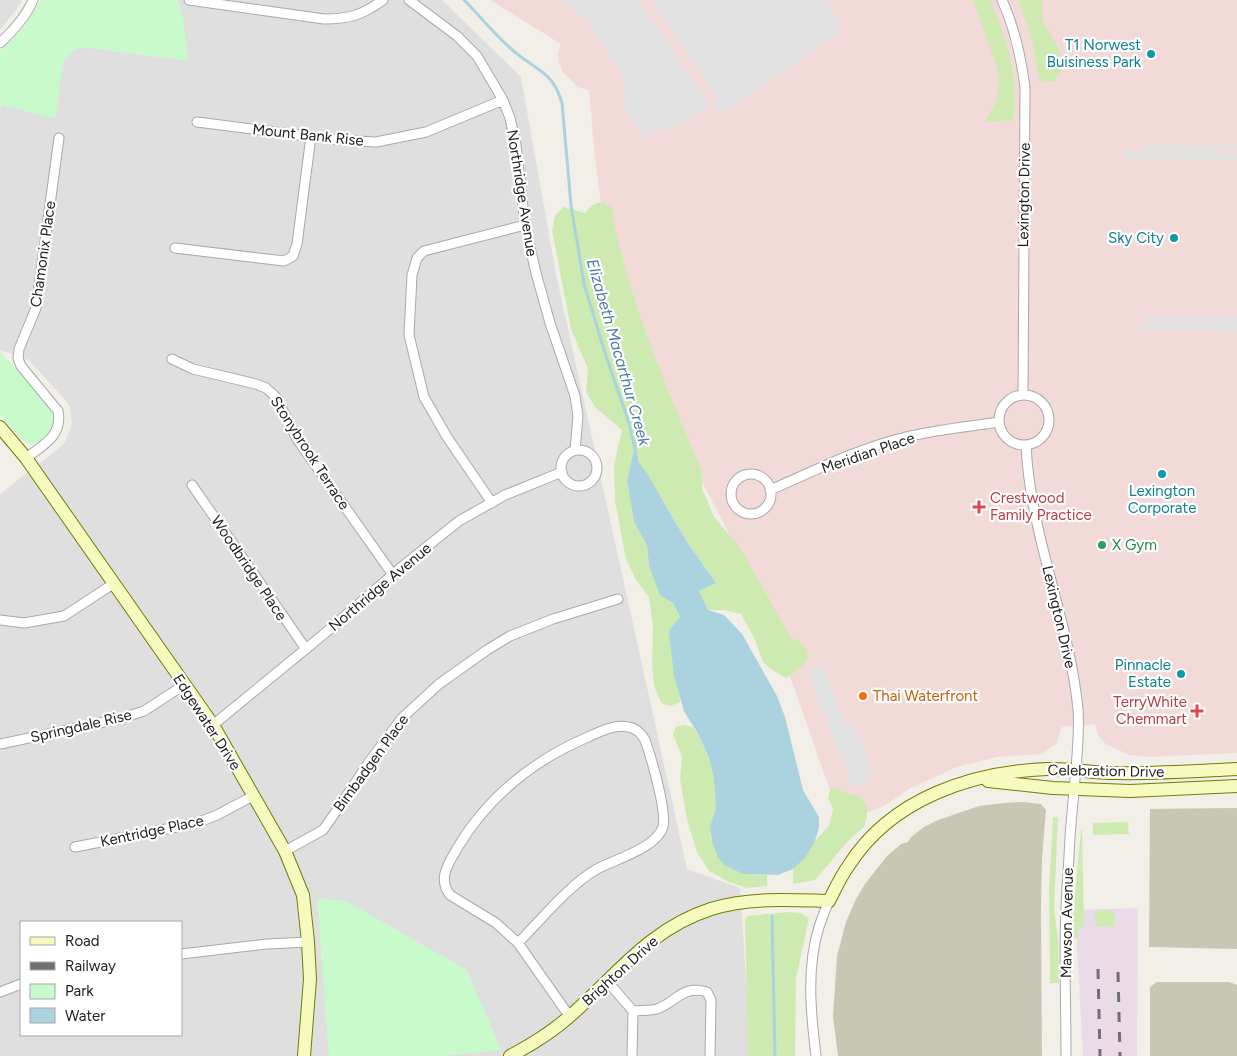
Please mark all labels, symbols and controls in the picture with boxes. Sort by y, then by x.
place label: T1 Norwest Buisiness Park [1047,36,1142,71]
marker: T1 Norwest Buisiness Park [1145,48,1157,60]
street label: Mount Bank Rise [251,120,365,150]
street label: Northridge Avenue [503,128,541,258]
street label: Lexington Drive [1014,142,1034,248]
street label: Chamonix Place [27,200,59,308]
place label: Sky City [1108,229,1164,247]
marker: Sky City [1168,232,1180,244]
water label: Elizabeth Macarthur Creek [583,257,655,449]
street label: Stonybrook Terrace [267,393,353,513]
street label: Meridian Place [819,429,917,477]
marker: Lexington Corporate [1156,468,1168,480]
place label: Lexington Corporate [1128,482,1196,517]
place label: Crestwood Family Practice [990,489,1092,524]
marker: Crestwood Family Practice [972,500,986,514]
street label: Woodbridge Place [207,512,291,624]
place label: X Gym [1112,536,1157,554]
street label: Northridge Avenue [325,539,435,635]
marker: X Gym [1096,539,1108,551]
street label: Lexington Drive [1038,564,1080,670]
place label: Pinnacle Estate [1115,656,1171,691]
marker: Pinnacle Estate [1175,668,1187,680]
street label: Edgewater Drive [169,671,245,773]
place label: Thai Waterfront [873,687,978,705]
marker: Thai Waterfront [857,690,869,702]
place label: TerryWhite Chemmart [1113,693,1187,728]
marker: TerryWhite Chemmart [1191,705,1203,717]
street label: Springdale Rise [29,706,133,746]
street label: Bimbadgen Place [330,711,412,815]
street label: Celebration Drive [1048,761,1164,781]
street label: Kentridge Place [99,811,205,851]
street label: Mawson Avenue [1057,868,1077,978]
legend [20,921,182,1036]
text: Road [65,932,100,950]
street label: Brighton Drive [578,932,662,1010]
text: Railway [65,957,116,975]
text: Park [65,982,94,1000]
text: Water [65,1007,105,1025]

